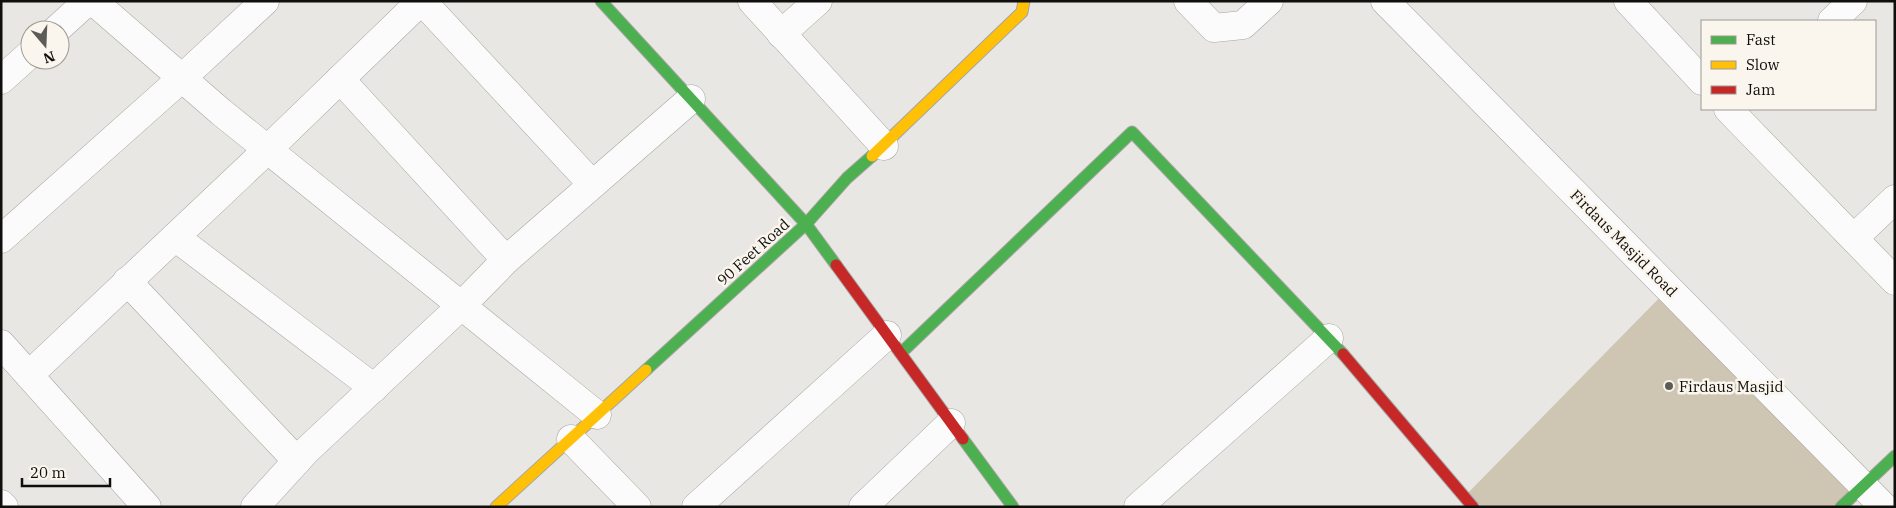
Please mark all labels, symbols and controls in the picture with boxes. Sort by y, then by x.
north arrow [20,20,70,70]
legend [1701,20,1876,110]
text: Fast [1746,30,1776,49]
text: N [41,47,57,68]
text: Slow [1746,55,1780,74]
text: Jam [1746,80,1775,99]
street label: Firdaus Masjid Road [1566,185,1682,301]
street label: 90 Feet Road [713,215,793,289]
place label: Firdaus Masjid [1679,377,1784,396]
marker: Firdaus Masjid [1663,380,1675,392]
scale bar [22,456,110,488]
text: 20 m [30,463,66,482]

